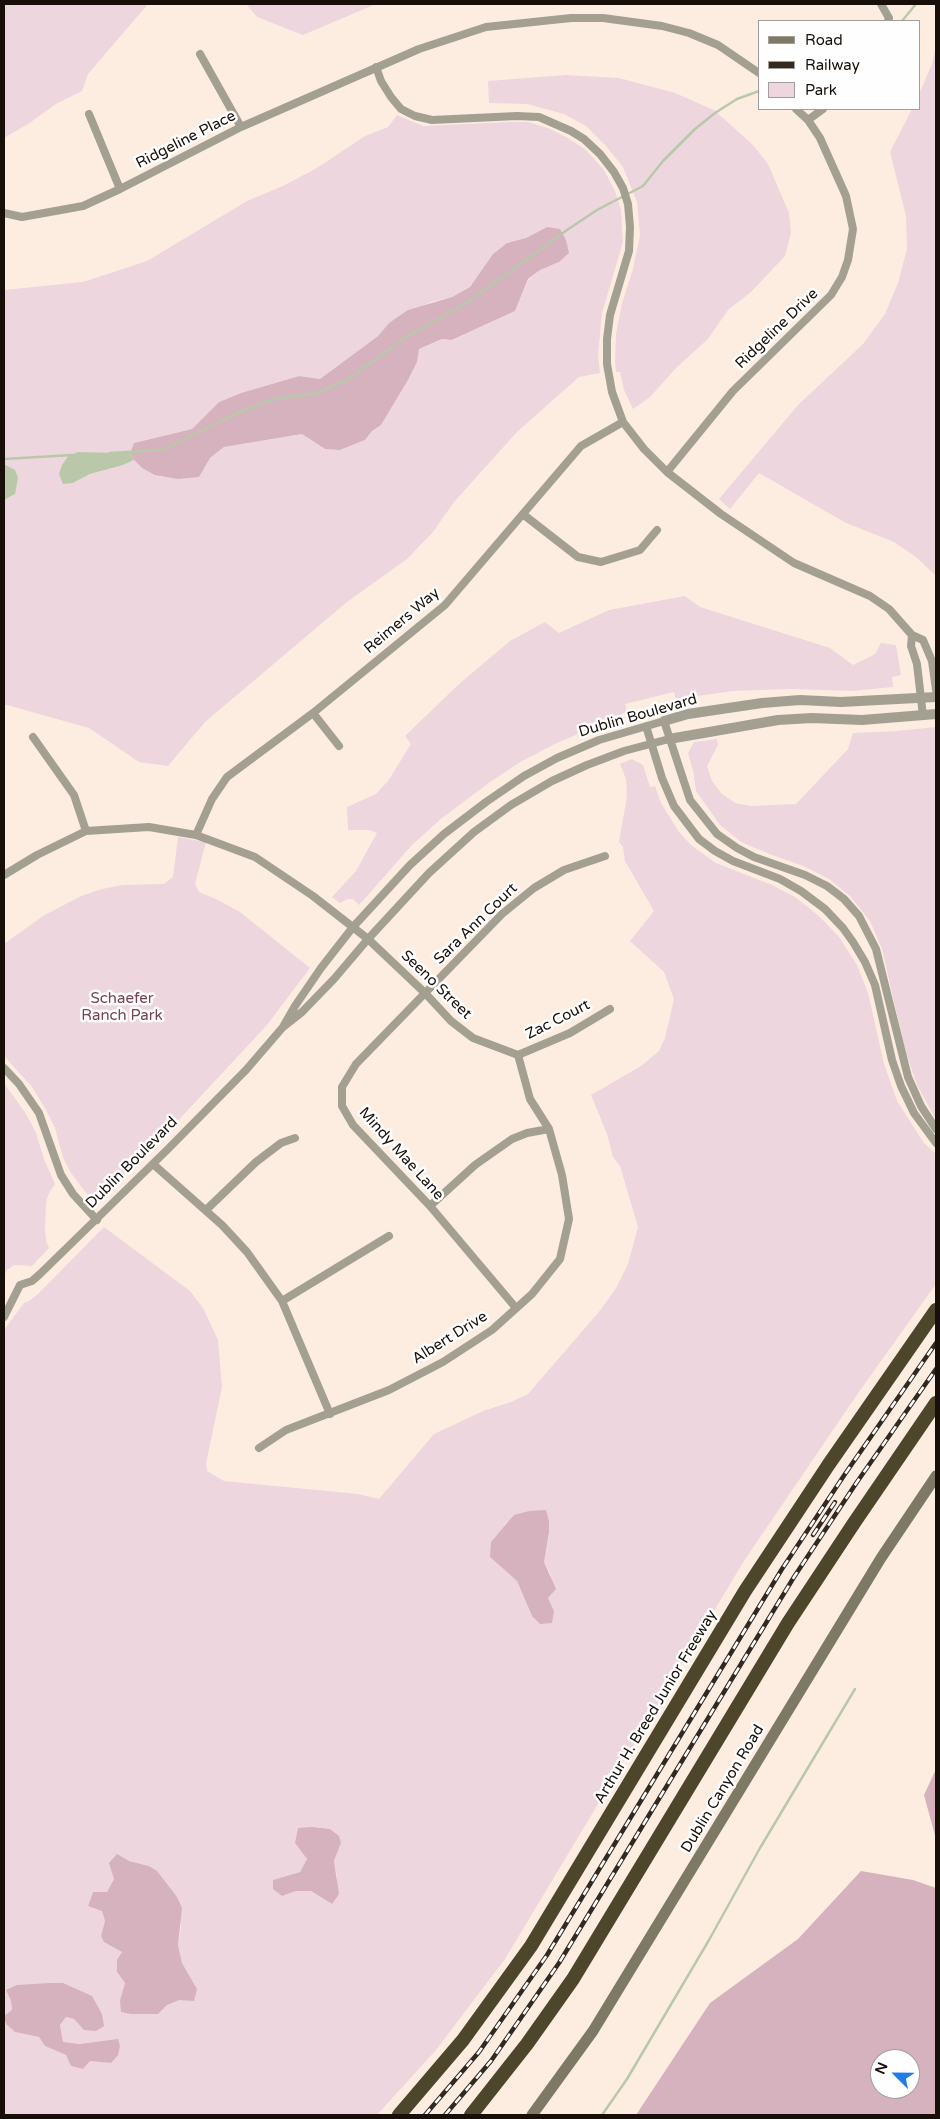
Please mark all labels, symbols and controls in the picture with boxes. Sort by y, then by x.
legend [758,20,920,110]
text: Road [805,31,843,49]
text: Railway [805,56,860,74]
text: Park [805,81,837,99]
street label: Ridgeline Place [133,107,239,173]
street label: Ridgeline Drive [732,285,822,373]
street label: Reimers Way [361,584,443,658]
street label: Dublin Boulevard [577,691,699,741]
street label: Sara Ann Court [431,880,521,968]
street label: Seeno Street [397,947,475,1023]
park label: Schaefer Ranch Park [81,990,163,1025]
street label: Zac Court [523,996,593,1044]
street label: Mindy Mae Lane [355,1104,447,1204]
street label: Dublin Boulevard [82,1113,182,1213]
street label: Albert Drive [409,1308,491,1368]
street label: Arthur H. Breed Junior Freeway [591,1607,721,1807]
street label: Dublin Canyon Road [678,1722,768,1856]
north arrow [870,2049,920,2099]
text: N [872,2060,892,2077]

